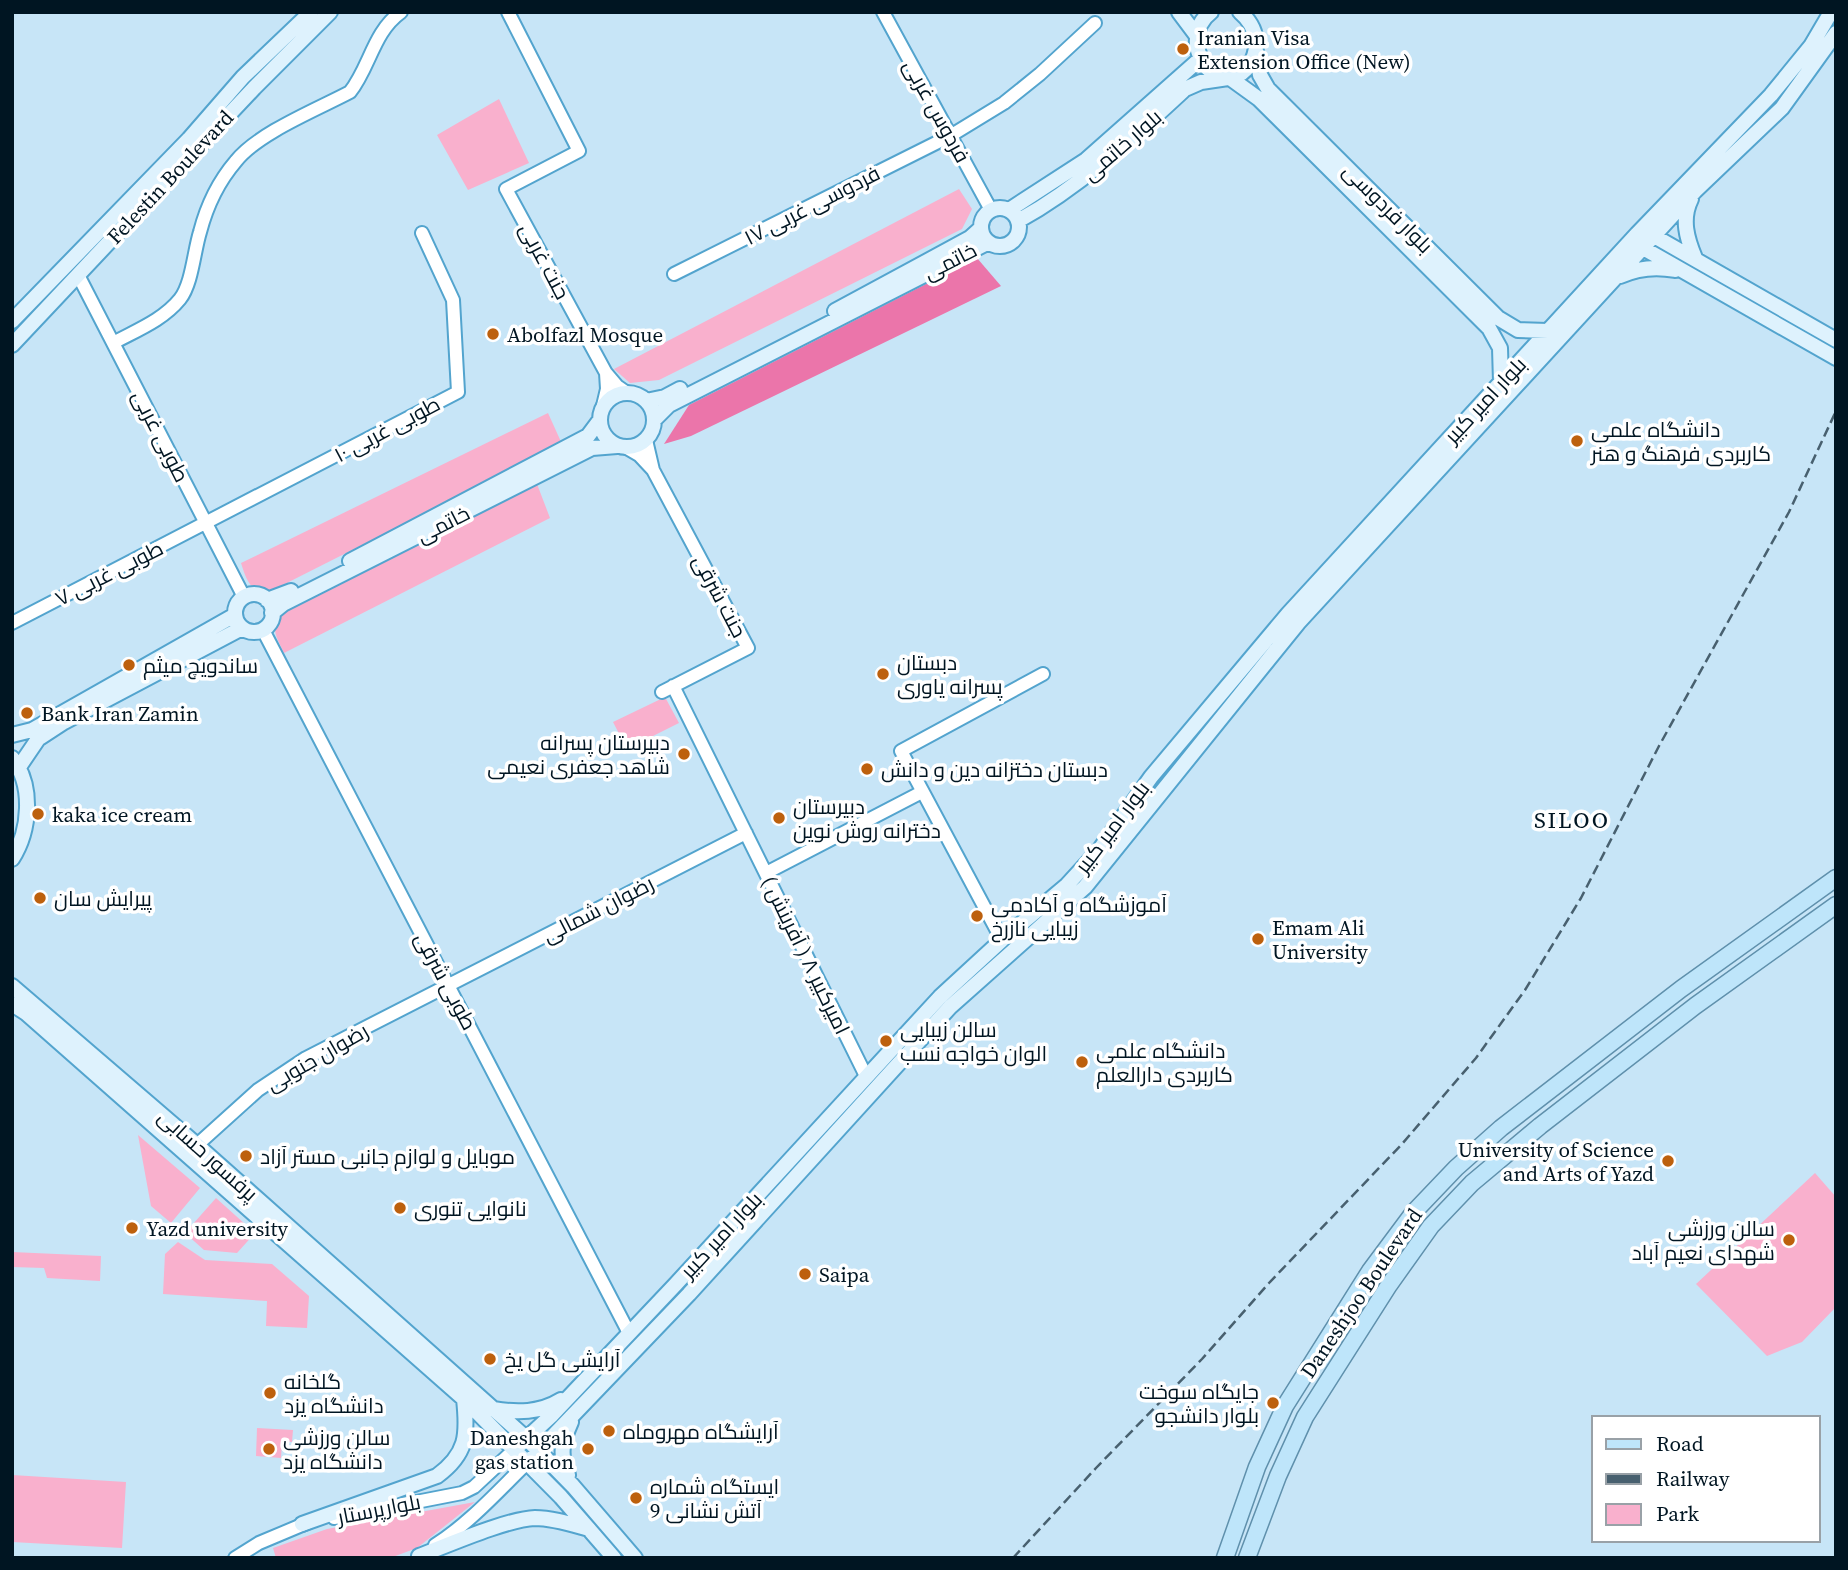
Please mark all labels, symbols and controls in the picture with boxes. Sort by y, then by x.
place label: Iranian Visa Extension Office (New) [1197,23,1411,76]
marker: Iranian Visa Extension Office (New) [1175,41,1191,57]
street label: فردوس غربی [897,54,977,168]
street label: بلوار خاتمی [1076,102,1168,188]
street label: Felestin Boulevard [100,104,240,250]
street label: بلوار فردوسی [1336,156,1440,260]
street label: فردوسی غربی ۱۷ [739,158,885,252]
street label: جنت غربی [513,218,577,304]
street label: خاتمی [918,235,982,287]
place label: Abolfazl Mosque [507,320,663,349]
marker: Abolfazl Mosque [485,326,501,342]
street label: بلوار امیر کبیر [1437,350,1533,450]
street label: طوبی غربی [125,385,197,487]
street label: طوبی غربی ۱۰ [329,389,445,469]
place label: دانشگاه علمی کاربردی فرهنگ و هنر [1590,415,1771,468]
marker: دانشگاه علمی کاربردی فرهنگ و هنر [1569,433,1585,449]
street label: خاتمی [411,498,475,550]
street label: طوبی غربی ۷ [50,533,168,613]
street label: جنت شرقی [686,549,754,643]
place label: دبستان پسرانه یاوری [897,648,1003,701]
place label: ساندویچ میثم [143,651,258,680]
marker: ساندویچ میثم [121,657,137,673]
marker: دبستان پسرانه یاوری [875,666,891,682]
place label: Bank Iran Zamin [41,699,199,728]
marker: Bank Iran Zamin [19,705,35,721]
place label: دبیرستان پسرانه شاهد جعفری نعیمی [487,728,670,781]
marker: دبیرستان پسرانه شاهد جعفری نعیمی [676,746,692,762]
place label: دبستان دختزانه دین و دانش [881,755,1108,784]
marker: دبستان دختزانه دین و دانش [859,761,875,777]
street label: بلوار امیر کبیر [1067,775,1156,880]
place label: دبیرستان دخترانه روش نوین [793,792,941,845]
place label: kaka ice cream [52,800,192,829]
district label: SILOO [1534,804,1610,836]
marker: kaka ice cream [30,806,46,822]
marker: دبیرستان دخترانه روش نوین [771,810,787,826]
street label: رضوان شمالی [537,869,659,949]
street label: امیرکبیر ۸ ( آفرینش ) [755,871,857,1039]
place label: پیرایش سان [54,884,152,913]
marker: پیرایش سان [32,890,48,906]
place label: آموزشگاه و آکادمی زیبایی نازرخ [991,890,1167,943]
marker: آموزشگاه و آکادمی زیبایی نازرخ [969,908,985,924]
place label: Emam Ali University [1272,913,1368,966]
street label: طوبی شرقی [408,927,484,1035]
marker: Emam Ali University [1250,931,1266,947]
place label: سالن زیبایی الوان خواجه نسب [900,1015,1047,1068]
street label: رضوان جنوبی [261,1016,373,1098]
marker: سالن زیبایی الوان خواجه نسب [878,1033,894,1049]
place label: دانشگاه علمی کاربردی دارالعلم [1096,1036,1233,1089]
marker: دانشگاه علمی کاربردی دارالعلم [1074,1054,1090,1070]
street label: پرفسور حسابی [152,1102,265,1208]
place label: University of Science and Arts of Yazd [1458,1135,1654,1188]
place label: موبایل و لوازم جانبی مستر آزاد [260,1142,515,1171]
marker: موبایل و لوازم جانبی مستر آزاد [238,1148,254,1164]
marker: University of Science and Arts of Yazd [1660,1153,1676,1169]
street label: بلوار امیر کبیر [673,1185,769,1285]
place label: نانوایی تنوری [414,1194,527,1223]
marker: نانوایی تنوری [392,1200,408,1216]
street label: Daneshjoo Boulevard [1293,1202,1429,1384]
place label: Yazd university [146,1214,288,1243]
place label: سالن ورزشی شهدای نعیم آباد [1632,1214,1775,1267]
marker: Yazd university [124,1220,140,1236]
marker: سالن ورزشی شهدای نعیم آباد [1781,1232,1797,1248]
place label: Saipa [819,1260,870,1289]
marker: Saipa [797,1266,813,1282]
place label: آرایشی گل یخ [504,1345,621,1374]
marker: آرایشی گل یخ [482,1351,498,1367]
place label: گلخانه دانشگاه یزد [284,1367,384,1420]
place label: جایگاه سوخت بلوار دانشجو [1139,1377,1259,1430]
marker: گلخانه دانشگاه یزد [262,1385,278,1401]
marker: جایگاه سوخت بلوار دانشجو [1265,1395,1281,1411]
legend [1592,1416,1820,1542]
place label: آرایشگاه مهروماه [623,1417,779,1446]
place label: سالن ورزشی دانشگاه یزد [283,1423,390,1476]
place label: Daneshgah gas station [470,1423,574,1476]
marker: آرایشگاه مهروماه [601,1423,617,1439]
text: Road [1656,1429,1704,1458]
marker: سالن ورزشی دانشگاه یزد [261,1441,277,1457]
marker: Daneshgah gas station [580,1441,596,1457]
text: Railway [1656,1464,1730,1493]
place label: ایستگاه شماره 9 آتش نشانی [650,1472,779,1525]
street label: بلوارپرستار [334,1487,423,1531]
marker: ایستگاه شماره 9 آتش نشانی [628,1490,644,1506]
text: Park [1656,1499,1700,1528]

